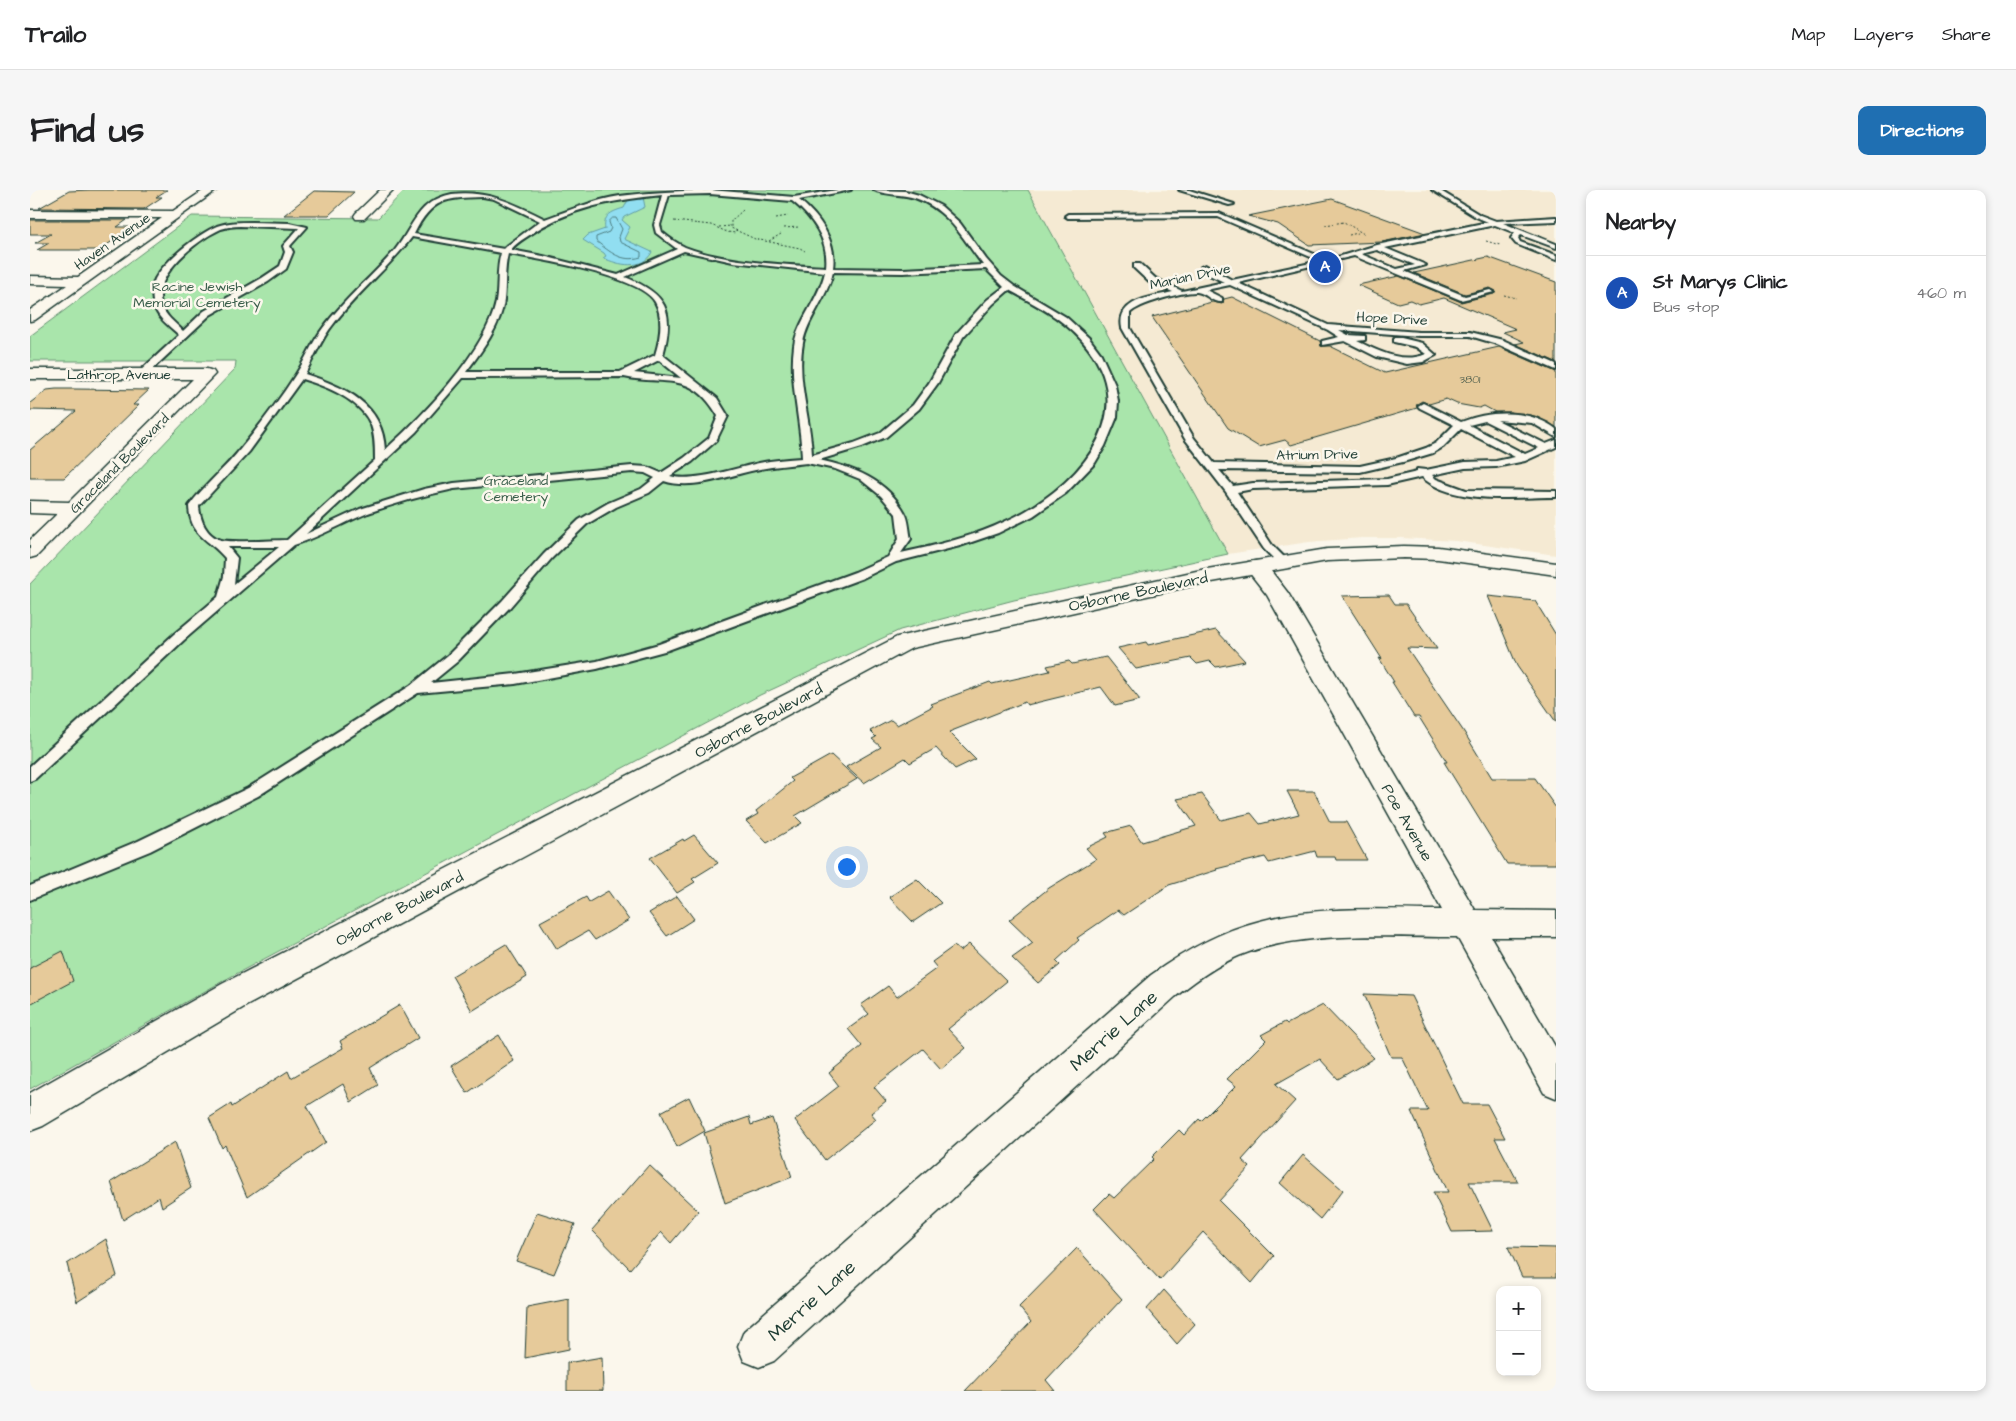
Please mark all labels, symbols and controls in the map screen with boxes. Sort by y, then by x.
text: Trailo [25,18,86,52]
text: Map [1791,22,1825,47]
text: Layers [1853,22,1914,47]
text: Share [1942,22,1991,47]
text: Find us [30,106,144,155]
button: Directions [1858,106,1986,155]
street label: Haven Avenue [71,208,155,275]
text: Nearby [1606,208,1676,237]
pin: A [1309,248,1341,286]
street label: Marian Drive [1148,259,1233,295]
text: St Marys Clinic [1653,269,1788,296]
park label: Racine Jewish Memorial Cemetery [133,277,261,313]
text: A [1617,282,1627,304]
text: 460 m [1916,282,1966,304]
text: Bus stop [1653,296,1719,318]
street label: Hope Drive [1356,307,1428,331]
street label: Lathrop Avenue [67,365,171,385]
house number: 3801 [1459,372,1481,387]
street label: Graceland Boulevard [65,409,174,518]
street label: Atrium Drive [1276,444,1359,466]
park label: Graceland Cemetery [484,471,549,507]
street label: Osborne Boulevard [1067,566,1210,617]
street label: Osborne Boulevard [691,678,826,764]
street label: Poe Avenue [1376,780,1438,866]
your location [834,854,860,880]
street label: Osborne Boulevard [332,866,467,952]
street label: Merrie Lane [1064,984,1164,1078]
street label: Merrie Lane [762,1254,862,1348]
map controls [1496,1286,1541,1376]
button: + [1496,1286,1541,1331]
button: − [1496,1331,1541,1376]

